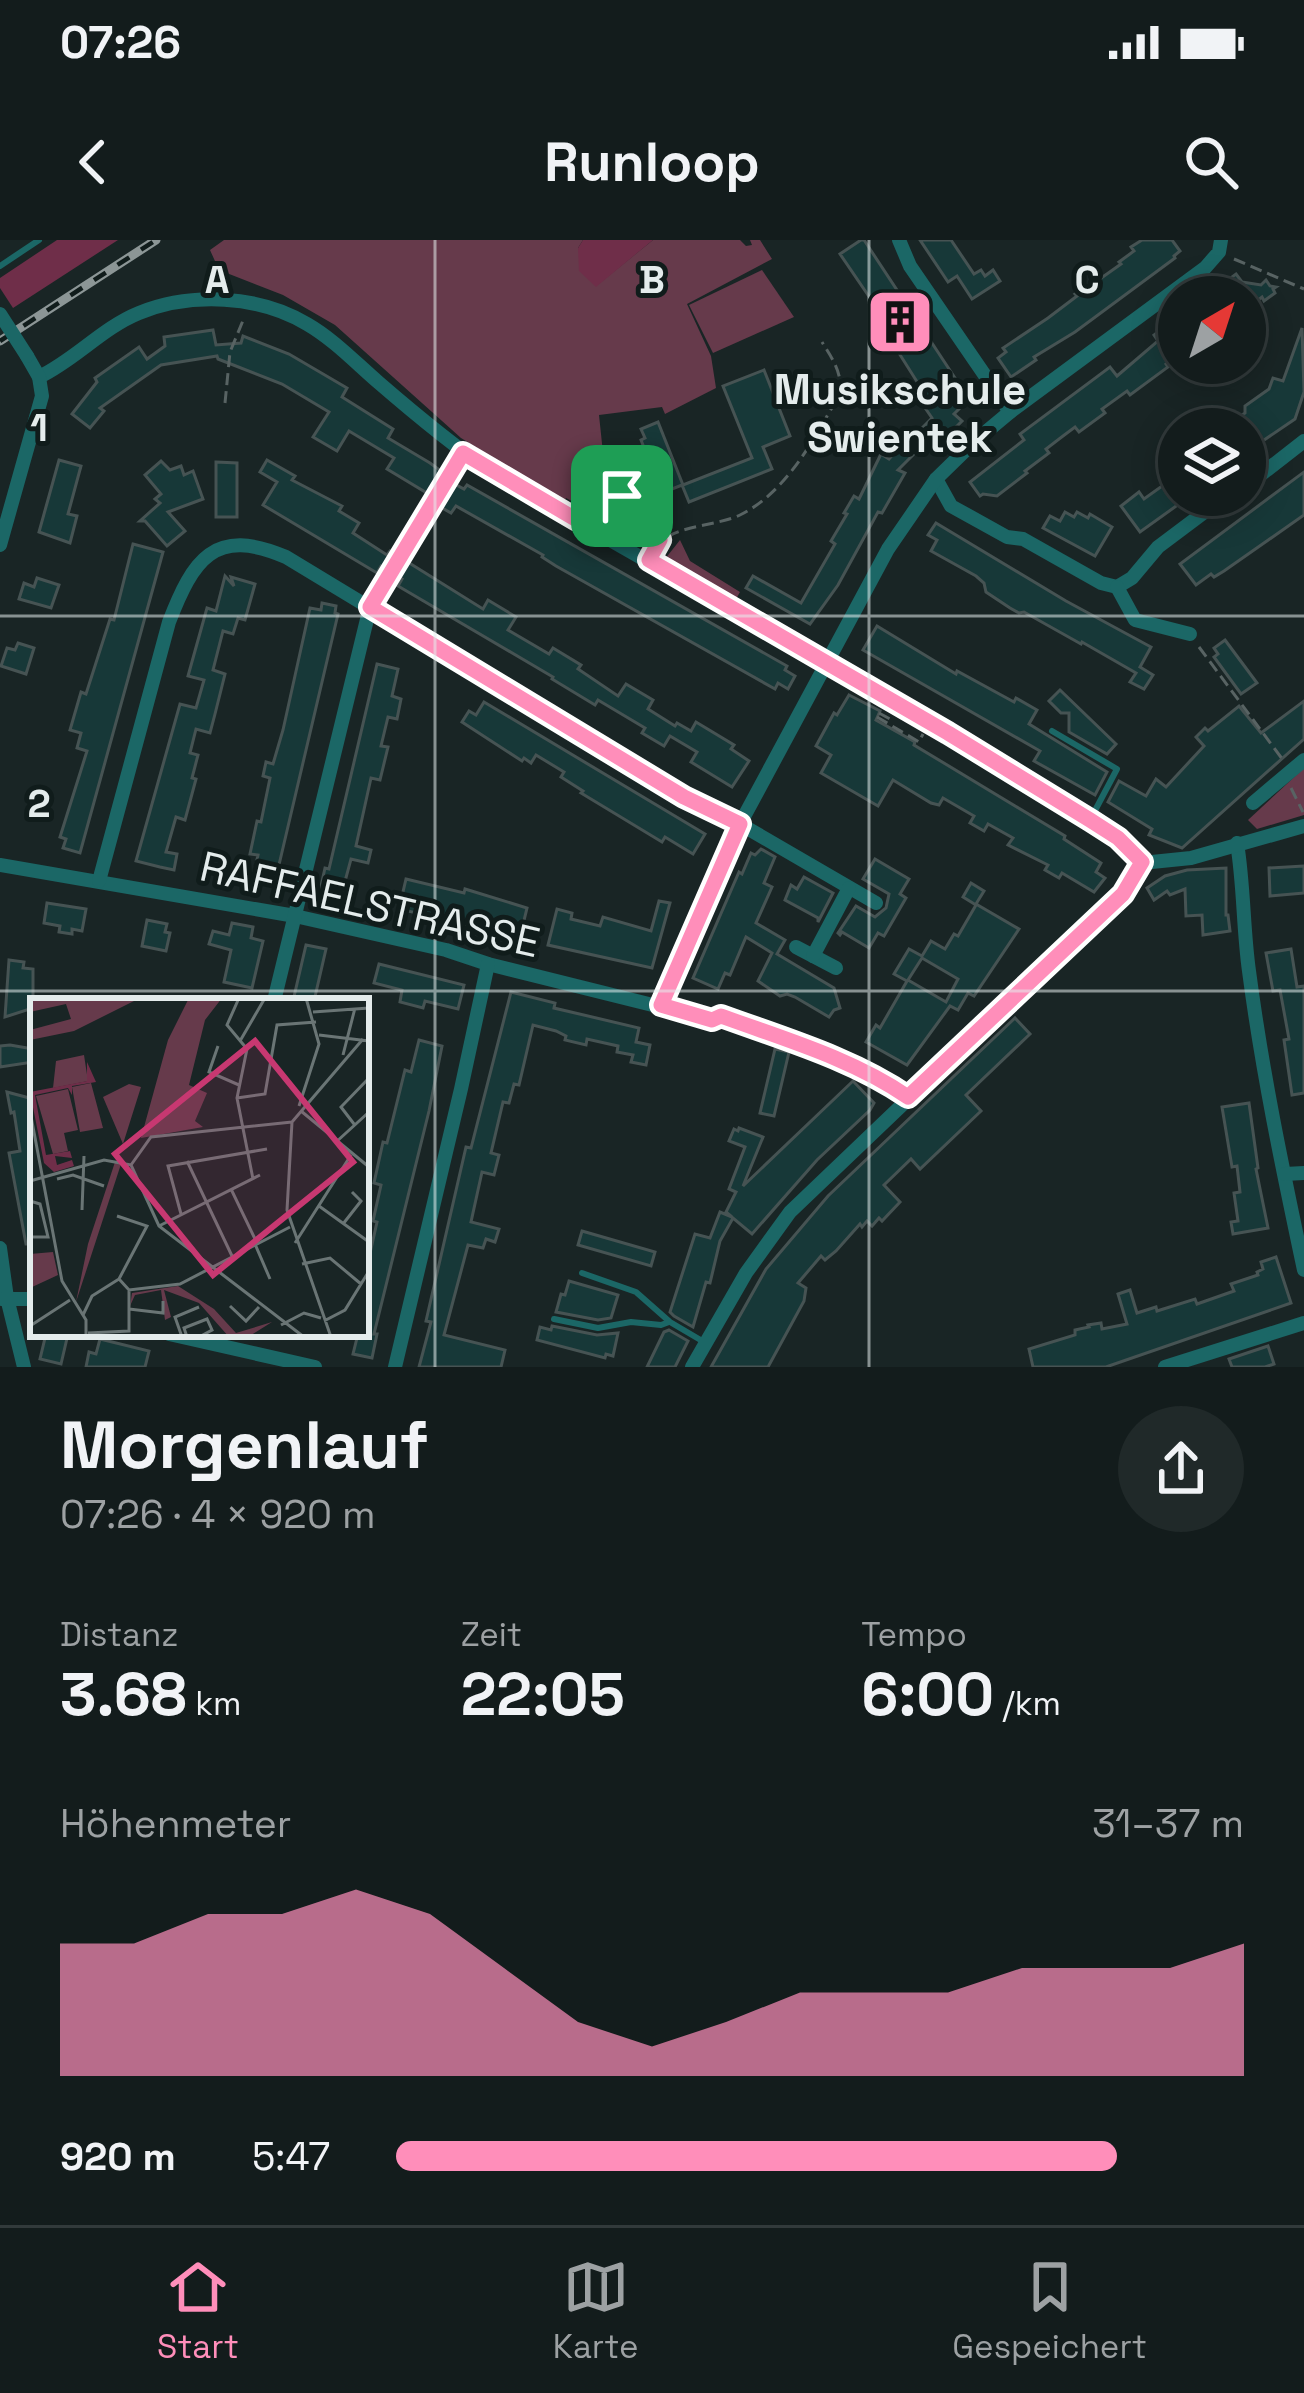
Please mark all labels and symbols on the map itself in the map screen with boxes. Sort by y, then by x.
text: A [205,255,230,304]
text: B [639,255,665,304]
text: C [1074,255,1100,304]
north arrow [1158,276,1266,384]
building icon: Musikschule Swientek [865,287,935,357]
place label: Musikschule Swientek [774,363,1026,464]
text: 1 [30,403,48,452]
pin [571,445,673,547]
text: 2 [27,779,51,828]
street label: RAFFAELSTRASSE [195,840,545,969]
inset map [30,998,369,1337]

